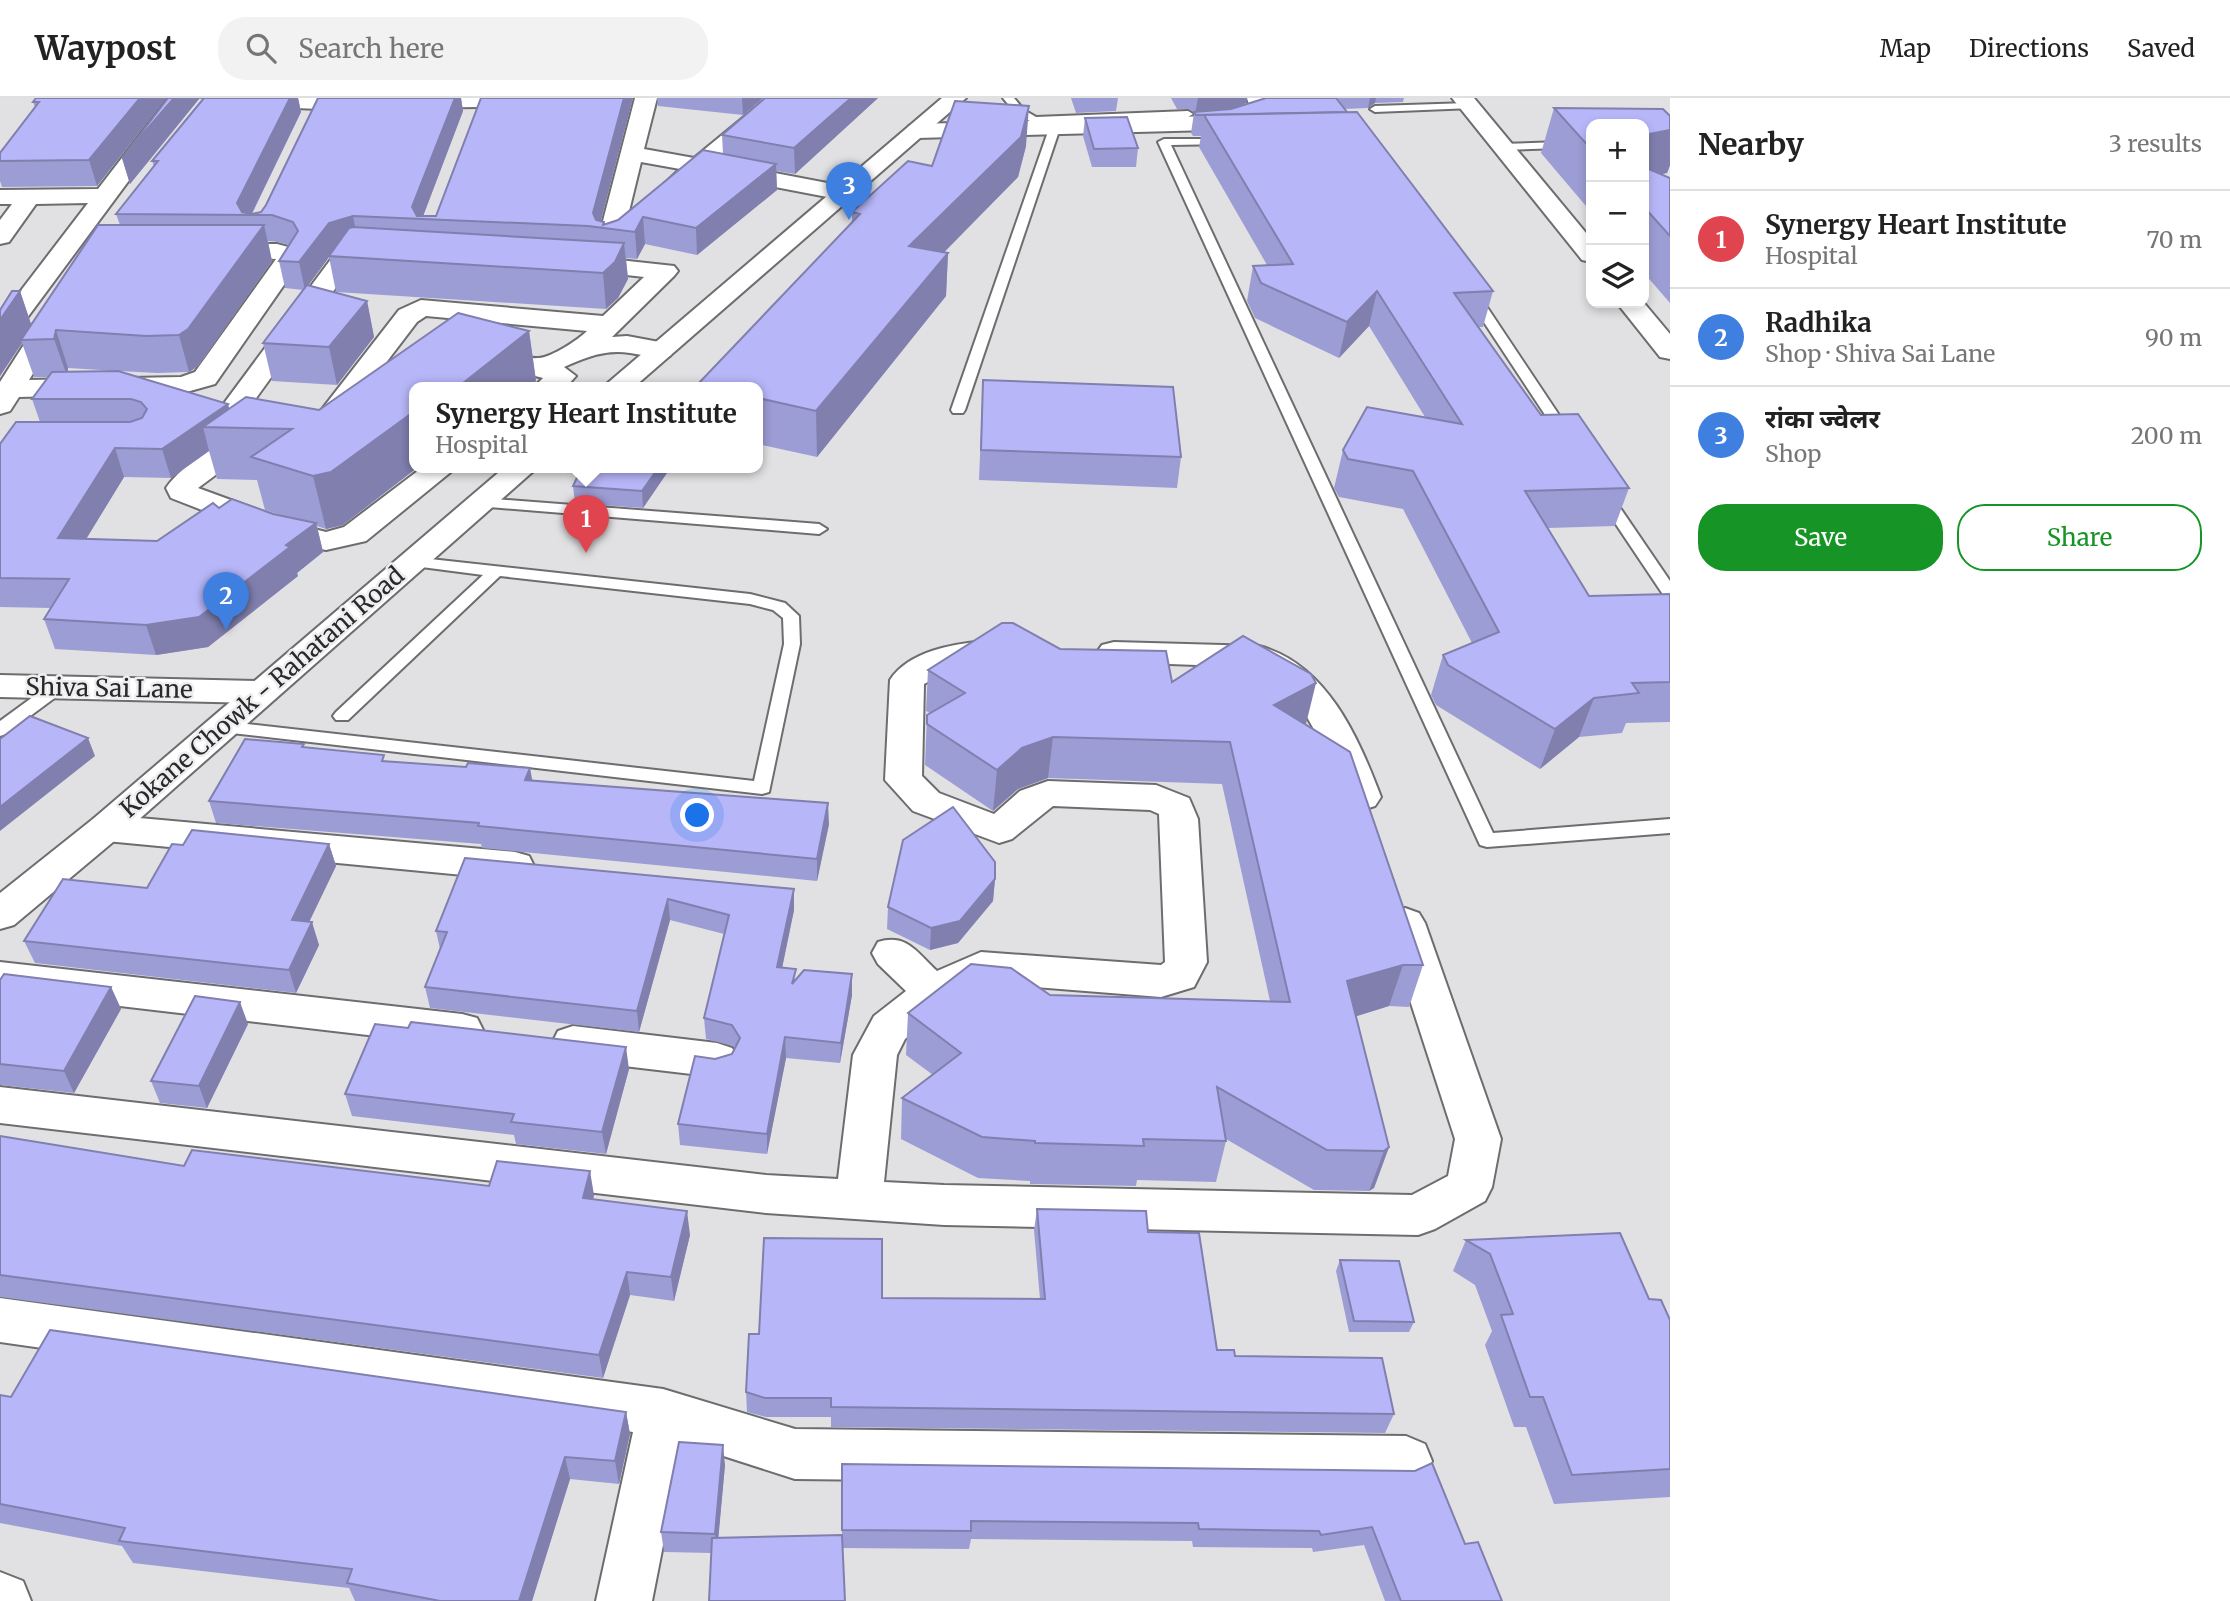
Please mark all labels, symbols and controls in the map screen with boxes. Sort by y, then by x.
search box [218,17,708,80]
text: Waypost [35,28,176,69]
icon: search [242,29,280,67]
text: Search here [298,32,444,65]
text: Map [1880,33,1931,64]
text: Directions [1969,33,2089,64]
text: Saved [2127,33,2195,64]
map controls [1586,119,1649,308]
button: + [1586,119,1649,182]
text: Nearby [1698,125,1804,163]
text: 3 results [2109,129,2202,158]
pin: 3 [826,162,872,220]
button: − [1586,182,1649,245]
text: Synergy Heart Institute [1765,208,2067,241]
text: 1 [1716,225,1726,254]
text: 70 m [2146,225,2202,254]
text: Hospital [1765,241,1858,270]
button: layers [1586,245,1649,308]
text: Radhika [1765,306,1872,339]
text: 2 [1714,323,1728,352]
text: 90 m [2145,323,2202,352]
text: Shop · Shiva Sai Lane [1765,339,1995,368]
popup [409,382,763,473]
text: Synergy Heart Institute [435,397,737,430]
text: रांका ज्वेलर [1765,402,1880,435]
text: 3 [1714,421,1728,450]
text: 200 m [2131,421,2202,450]
text: Hospital [435,430,528,459]
text: Shop [1765,439,1821,468]
pin: 1 [563,495,609,553]
button: Save [1698,504,1943,571]
button: Share [1957,504,2202,571]
street label: Kokane Chowk - Rahatani Road [113,560,411,824]
pin: 2 [203,572,249,630]
street label: Shiva Sai Lane [25,671,193,705]
your location [680,798,714,832]

